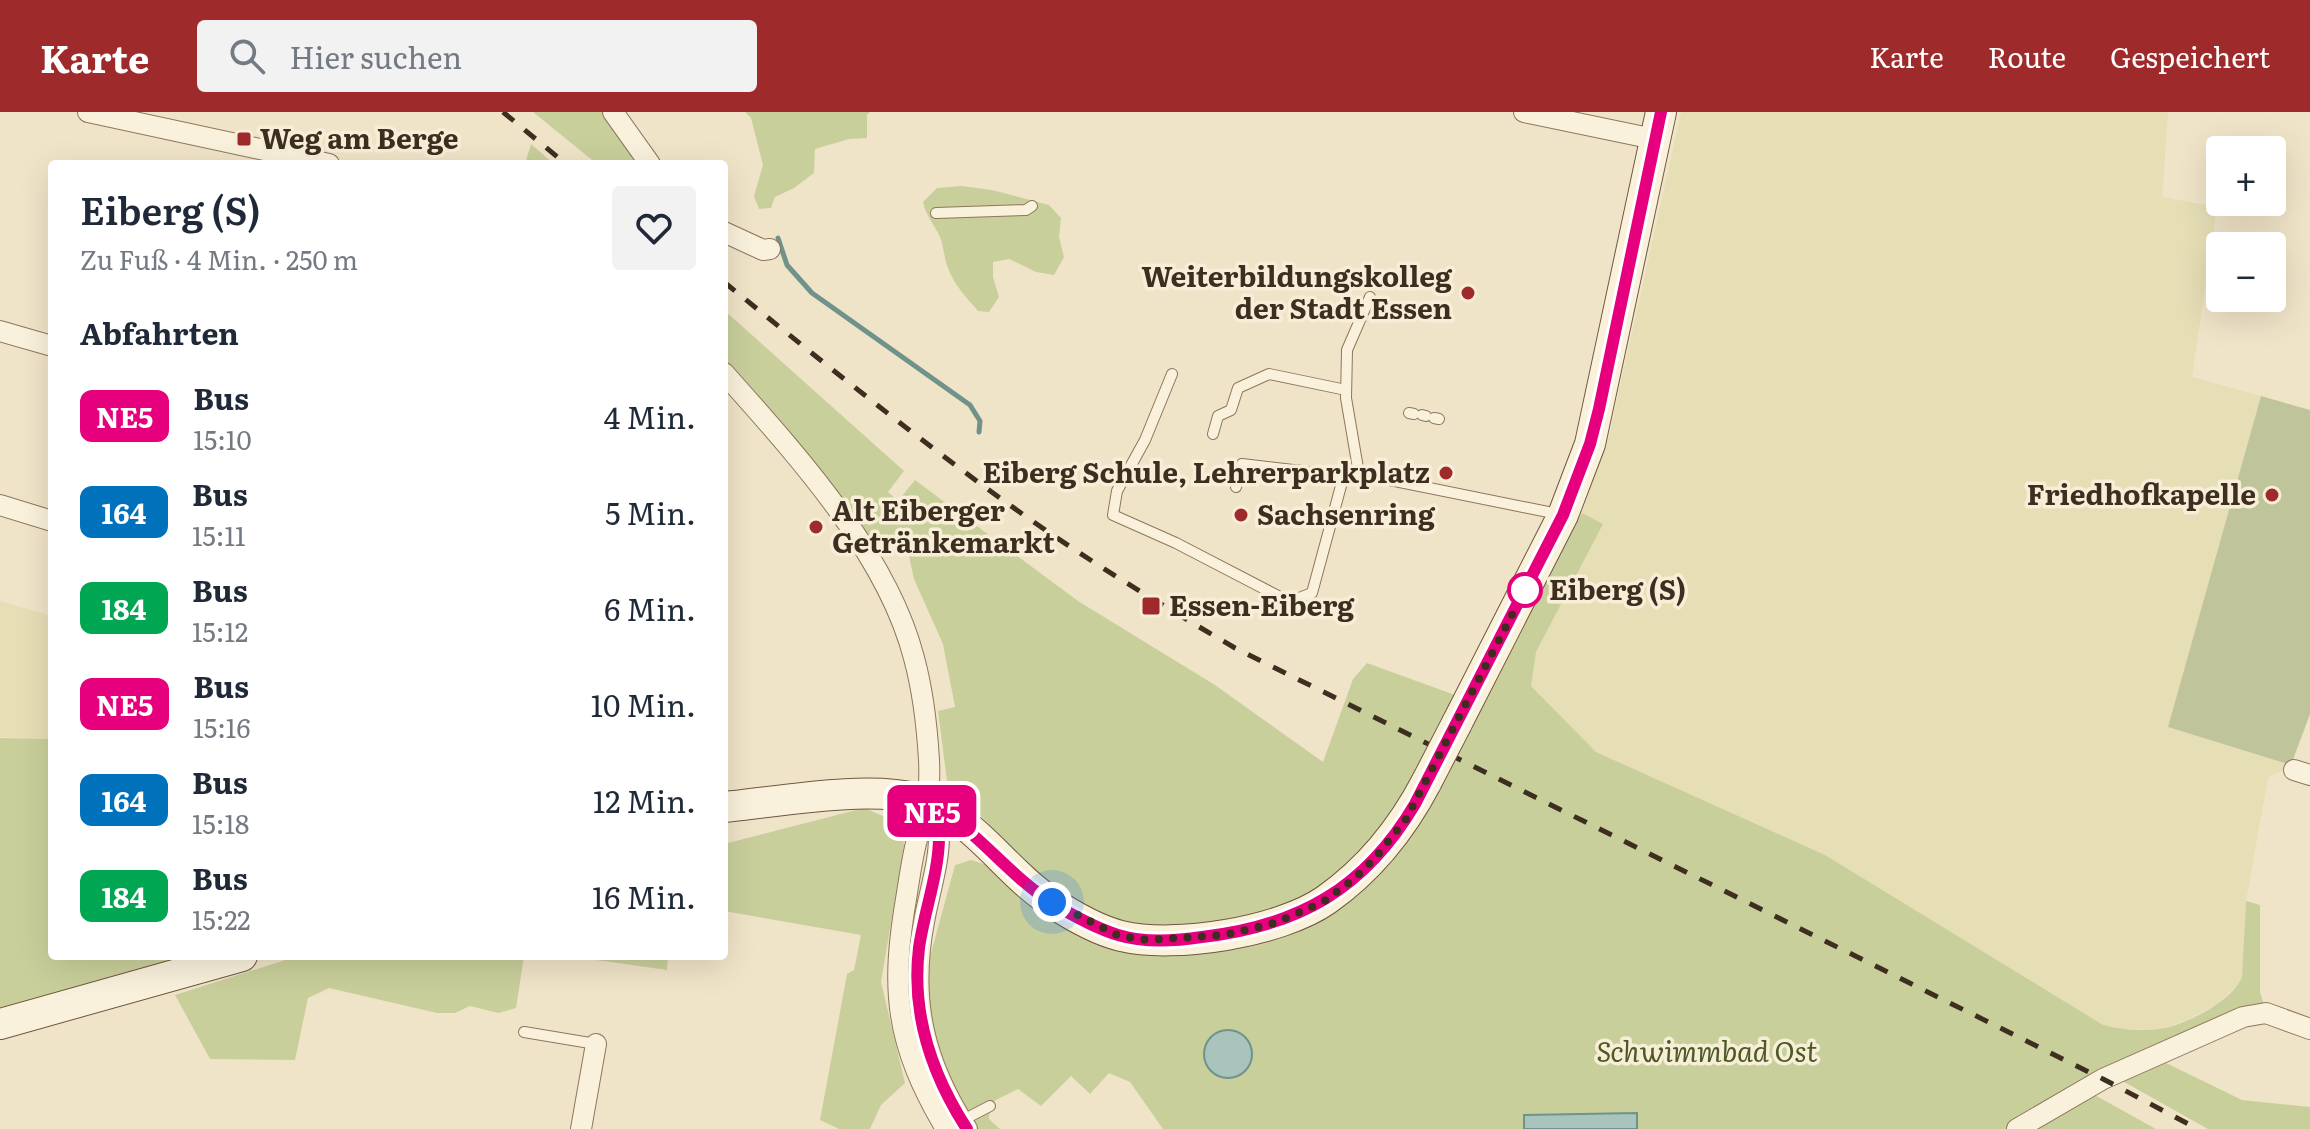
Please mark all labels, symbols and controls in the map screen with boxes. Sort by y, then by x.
search box [197,20,757,92]
text: Karte [40,28,149,85]
icon: search [225,34,269,78]
text: Hier suchen [289,34,462,78]
text: Karte [1869,35,1944,77]
text: Route [1988,35,2066,77]
text: Gespeichert [2110,35,2270,77]
place label: Weg am Berge [260,116,459,158]
marker: Weg am Berge [235,130,253,148]
map controls [2206,136,2286,312]
button: + [2206,136,2286,216]
text: Eiberg (S) [80,180,261,237]
button: heart [612,186,696,270]
button: − [2206,232,2286,312]
text: Zu Fuß · 4 Min. · 250 m [80,239,358,278]
place label: Weiterbildungskolleg der Stadt Essen [1142,254,1453,328]
marker: Weiterbildungskolleg der Stadt Essen [1459,284,1477,302]
text: Abfahrten [80,310,239,354]
text: Bus [193,375,249,419]
text: 4 Min. [604,394,696,438]
text: NE5 [96,395,153,437]
text: 15:10 [193,419,251,458]
place label: Eiberg Schule, Lehrerparkplatz [982,450,1430,492]
marker: Eiberg Schule, Lehrerparkplatz [1437,464,1455,482]
text: Bus [192,471,248,515]
place label: Friedhofkapelle [2027,472,2256,514]
marker: Friedhofkapelle [2263,486,2281,504]
place label: Alt Eiberger Getränkemarkt [832,488,1055,562]
text: 5 Min. [605,490,696,534]
text: 164 [102,491,146,533]
place label: Sachsenring [1257,492,1436,534]
marker: Sachsenring [1232,506,1250,524]
text: 15:11 [192,515,246,554]
marker: Alt Eiberger Getränkemarkt [807,518,825,536]
text: Bus [192,567,248,611]
place label: Eiberg (S) [1549,567,1686,609]
marker: Eiberg (S) [1508,573,1542,607]
place label: Essen-Eiberg [1169,583,1355,625]
text: 6 Min. [604,586,696,630]
text: 184 [102,587,146,629]
marker: Essen-Eiberg [1140,595,1162,617]
text: 15:12 [192,611,248,650]
text: Bus [193,663,249,707]
text: 10 Min. [591,682,696,726]
text: NE5 [96,683,153,725]
text: 15:16 [193,707,250,746]
text: Bus [192,759,248,803]
text: 12 Min. [593,778,696,822]
text: 164 [102,779,146,821]
line badge: NE5 [886,785,978,837]
text: NE5 [903,790,961,832]
text: 15:18 [192,803,249,842]
text: Bus [192,855,248,899]
text: 16 Min. [592,874,696,918]
text: 184 [102,875,146,917]
your location [1032,882,1072,922]
text: 15:22 [192,899,251,938]
park label: Schwimmbad Ost [1596,1029,1818,1071]

